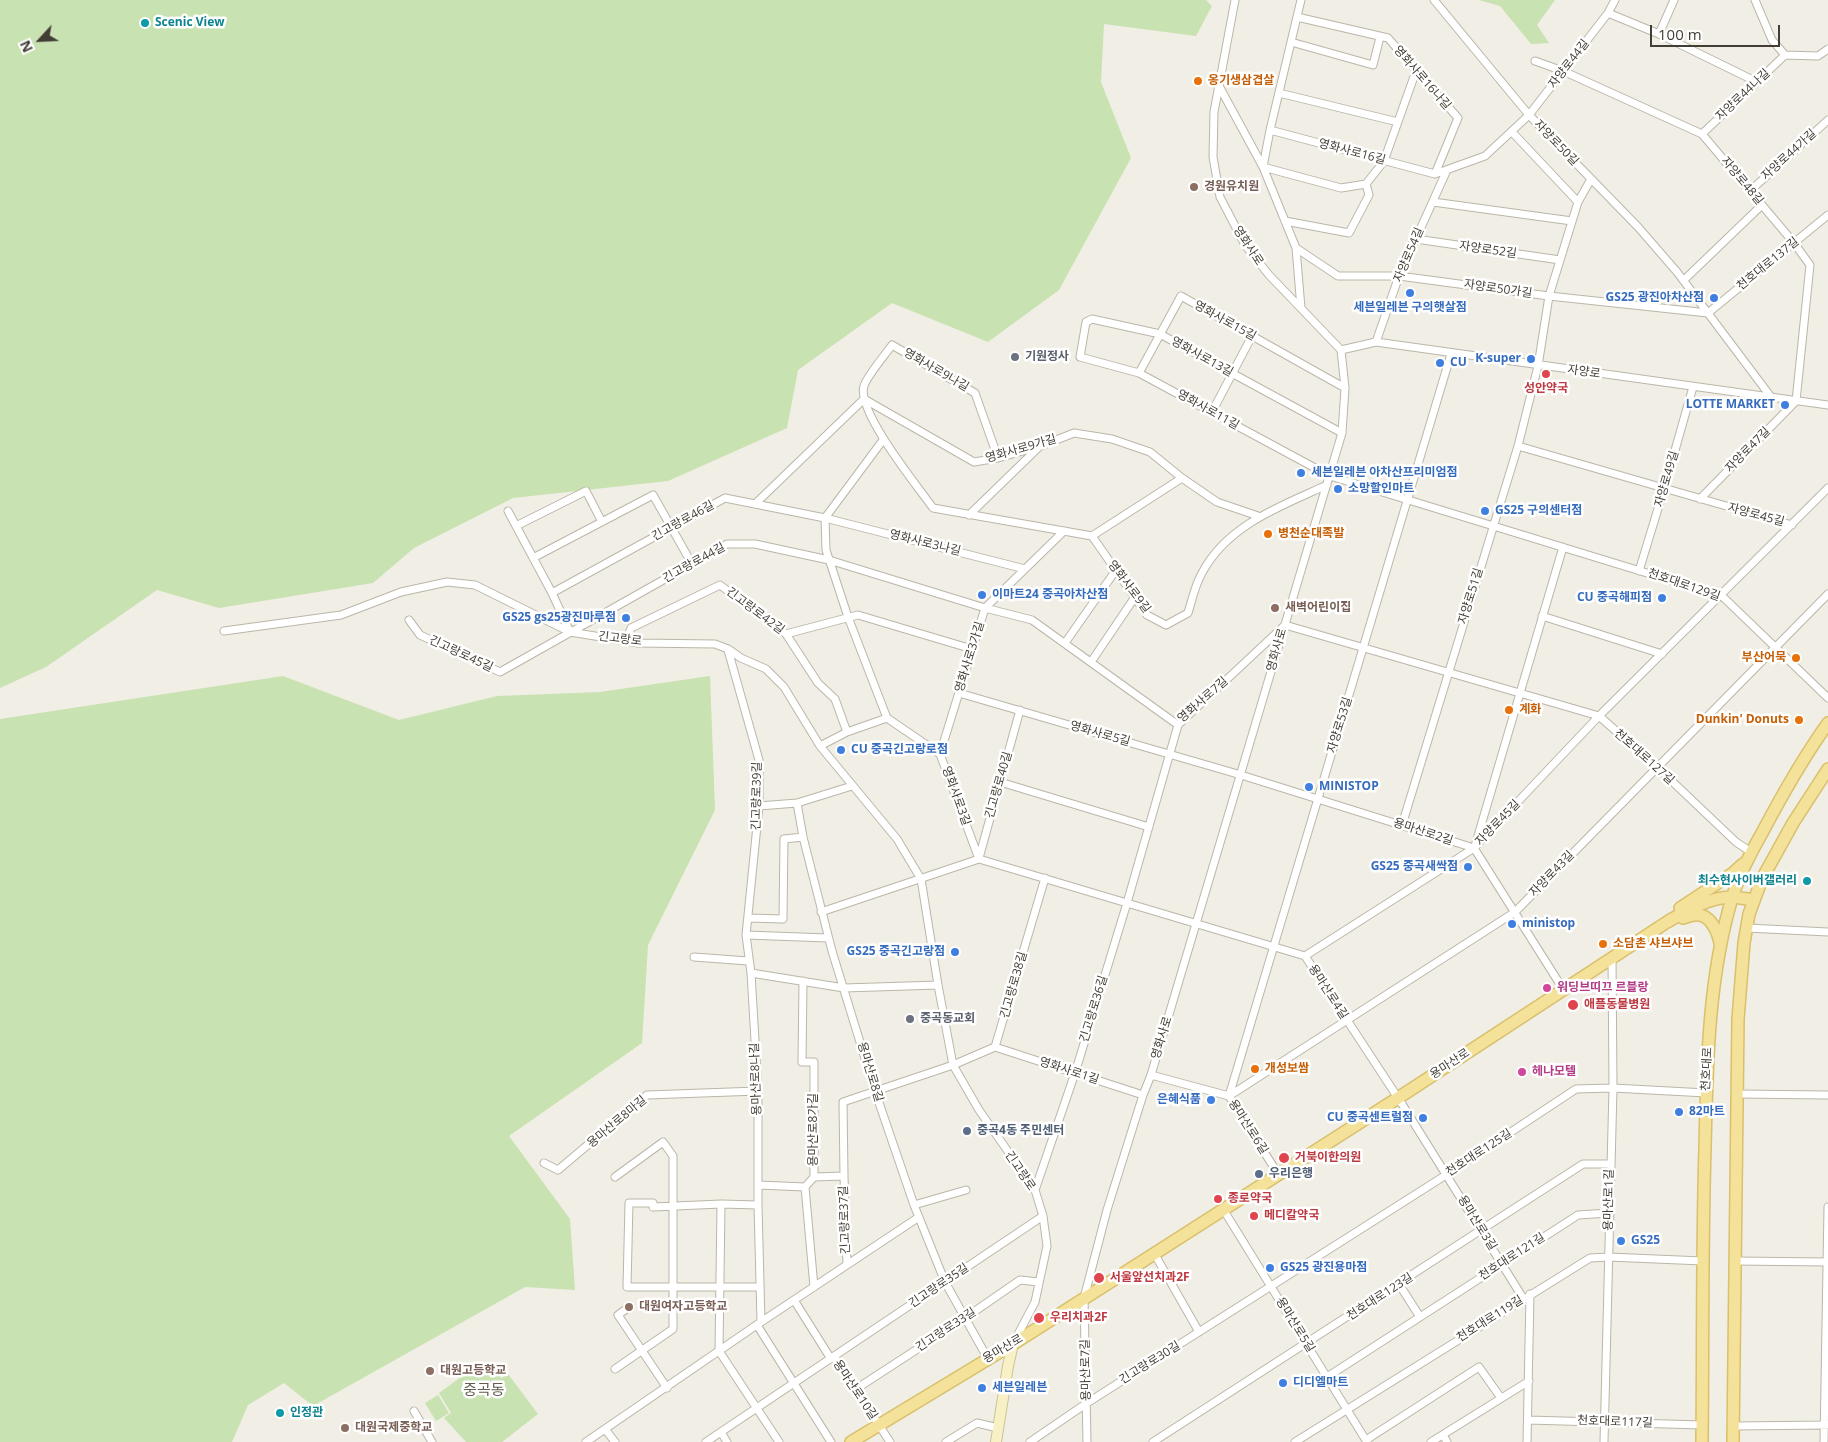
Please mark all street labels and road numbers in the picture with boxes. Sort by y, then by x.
street label: 자양로44길 [1546,37,1592,91]
street label: 영화사로16나길 [1390,43,1454,113]
street label: 자양로44나길 [1713,66,1773,124]
street label: 자양로50길 [1531,117,1581,169]
street label: 자양로44가길 [1759,127,1819,183]
street label: 영화사로16길 [1317,136,1387,168]
street label: 자양로48길 [1718,154,1766,208]
street label: 영화사로 [1230,224,1266,268]
street label: 자양로54길 [1391,226,1427,284]
street label: 천호대로137길 [1734,235,1802,293]
street label: 자양로52길 [1458,239,1518,261]
street label: 자양로50가길 [1463,277,1533,301]
street label: 영화사로15길 [1191,298,1259,344]
street label: 영화사로13길 [1168,334,1236,380]
street label: 영화사로9나길 [901,345,971,395]
street label: 자양로 [1567,363,1601,381]
street label: 영화사로11길 [1174,387,1242,433]
street label: 자양로47길 [1722,424,1774,476]
street label: 영화사로9가길 [984,432,1058,466]
street label: 자양로49길 [1652,449,1682,509]
street label: 긴고랑로46길 [649,498,717,544]
street label: 자양로45길 [1726,501,1786,529]
street label: 영화사로3나길 [888,527,962,559]
street label: 긴고랑로44길 [660,540,728,586]
street label: 영화사로9길 [1105,558,1153,616]
street label: 자양로51길 [1456,566,1486,626]
street label: 천호대로129길 [1646,566,1722,604]
street label: 긴고랑로42길 [723,585,787,637]
street label: 영화사로3가길 [952,620,988,694]
street label: 영화사로 [1264,627,1290,673]
street label: 긴고랑로 [597,629,643,649]
street label: 긴고랑로45길 [427,633,495,675]
street label: 영화사로7길 [1175,674,1231,726]
street label: 자양로53길 [1325,695,1355,755]
street label: 영화사로5길 [1068,719,1132,749]
street label: 천호대로127길 [1611,726,1677,788]
street label: 긴고랑로40길 [983,750,1015,820]
street label: 긴고랑로39길 [749,761,765,831]
street label: 영화사로3길 [939,764,973,828]
street label: 자양로45길 [1473,797,1523,849]
street label: 용마산로2길 [1391,816,1455,848]
street label: 자양로43길 [1527,848,1577,900]
street label: 긴고랑로38길 [998,950,1030,1020]
street label: 용마산로4길 [1305,962,1351,1022]
street label: 긴고랑로36길 [1077,974,1111,1044]
street label: 영화사로 [1149,1015,1175,1061]
street label: 용마산로8길 [854,1040,886,1104]
street label: 용마산로8나길 [748,1042,764,1116]
street label: 용마산로 [1428,1046,1472,1082]
street label: 천호대로 [1699,1047,1715,1091]
street label: 영화사로1길 [1037,1055,1101,1087]
street label: 용마산로8마길 [584,1093,650,1151]
street label: 용마산로8가길 [807,1093,821,1167]
street label: 용마산로6길 [1225,1097,1271,1157]
street label: 천호대로125길 [1443,1126,1515,1180]
street label: 긴고랑로 [1002,1149,1038,1193]
street label: 용마산로1길 [1601,1169,1617,1231]
street label: 긴고랑로37길 [837,1185,853,1255]
street label: 용마산로3길 [1454,1193,1500,1253]
street label: 천호대로121길 [1476,1230,1548,1284]
street label: 긴고랑로35길 [906,1261,972,1311]
street label: 천호대로123길 [1344,1270,1416,1324]
street label: 천호대로119길 [1454,1293,1526,1345]
street label: 용마산로5길 [1272,1295,1318,1355]
street label: 긴고랑로33길 [913,1305,979,1355]
street label: 용마산로 [980,1331,1026,1367]
street label: 용마산로7길 [1078,1339,1094,1401]
street label: 긴고랑로30길 [1117,1339,1183,1387]
street label: 용마산로10길 [830,1357,880,1423]
street label: 천호대로117길 [1577,1413,1653,1431]

